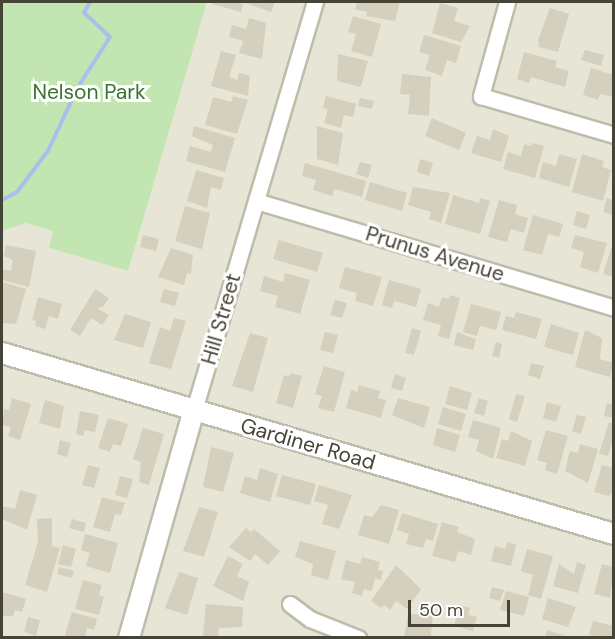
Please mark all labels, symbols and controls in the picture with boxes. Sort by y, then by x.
park label: Nelson Park [32,79,146,105]
street label: Prunus Avenue [363,221,507,287]
street label: Hill Street [196,270,246,368]
street label: Gardiner Road [238,413,378,475]
scale bar [411,588,513,626]
text: 50 m [419,598,463,622]

